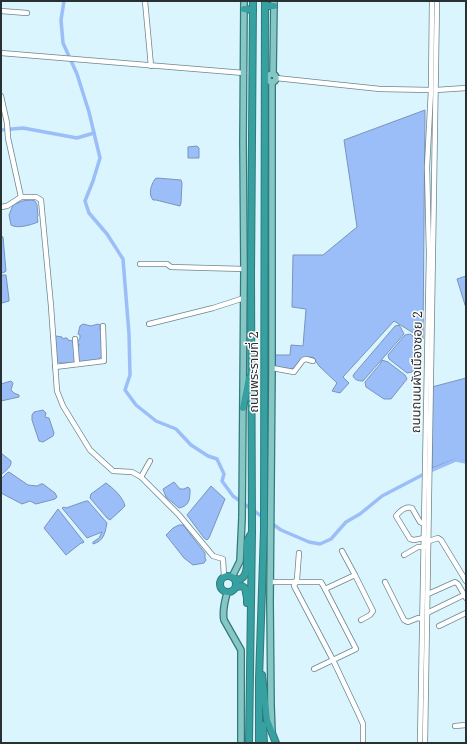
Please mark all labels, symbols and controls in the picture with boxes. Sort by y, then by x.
street label: ถนนถนนผังเมืองซอย 2 [406,311,426,433]
street label: ถนนพระรามที่ 2 [244,331,262,413]

